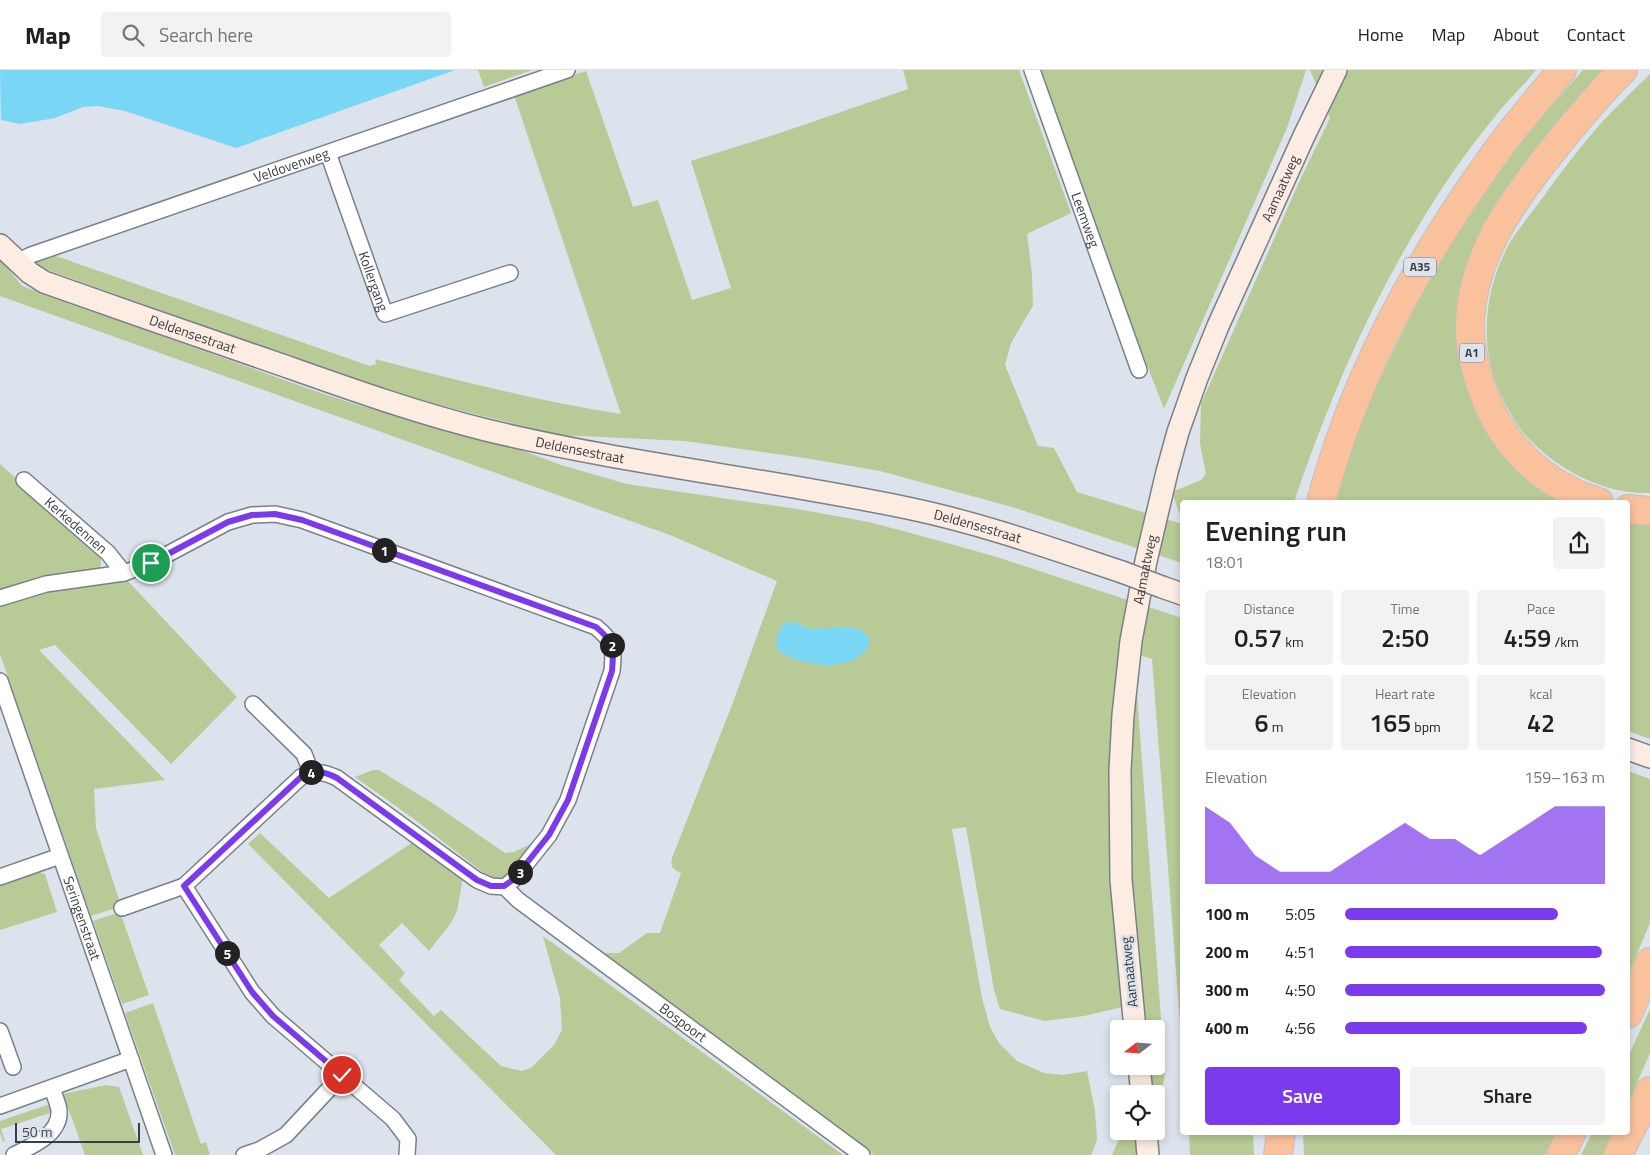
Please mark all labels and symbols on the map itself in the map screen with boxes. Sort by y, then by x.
street label: Veldovenweg [250,142,332,187]
street label: Aamaatweg [1256,151,1304,225]
street label: Leemweg [1066,189,1105,250]
street label: Kollergang [354,248,394,314]
road number: A35 [1404,258,1436,276]
street label: Deldensestraat [147,309,239,358]
road number: A1 [1460,344,1484,362]
street label: Deldensestraat [534,430,626,468]
street label: Kerkedennen [40,492,113,558]
street label: Deldensestraat [932,503,1024,548]
street label: Aamaatweg [1127,532,1162,606]
pin: 1 [372,538,396,562]
pin [130,542,172,584]
pin: 2 [600,632,624,658]
pin: 4 [298,760,324,784]
pin: 3 [508,860,532,884]
street label: Seringenstraat [58,873,107,963]
street label: Aamaatweg [1114,936,1143,1008]
pin: 5 [214,940,240,966]
street label: Bospoort [655,997,712,1047]
north arrow [1110,1020,1165,1075]
pin [321,1054,363,1096]
scale bar [15,1120,140,1143]

